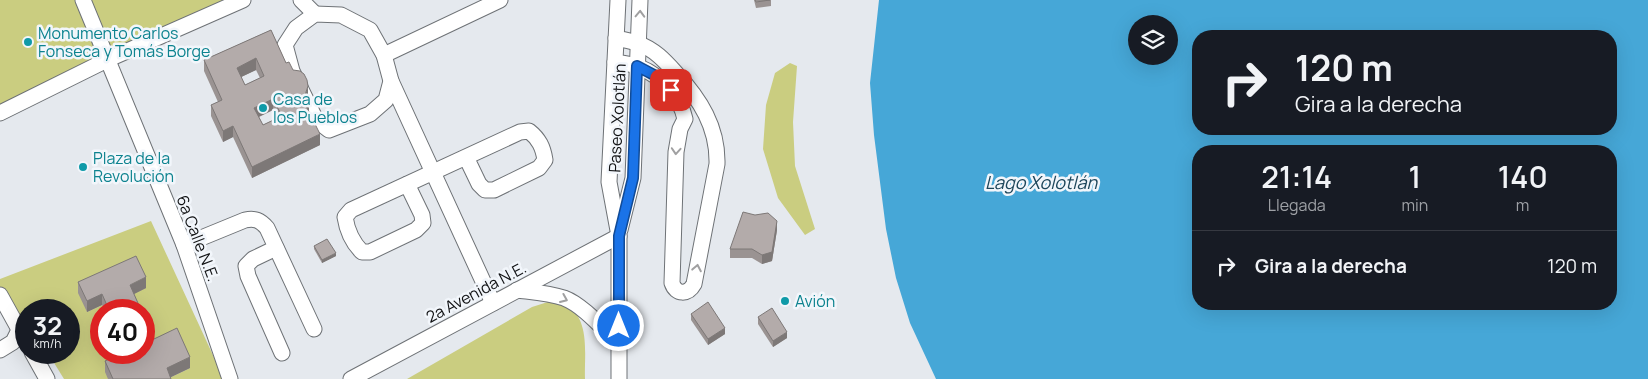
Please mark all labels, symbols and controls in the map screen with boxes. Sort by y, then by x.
one-way arrow [634,10,645,18]
map controls [1128,15,1178,65]
button: layers [1128,15,1178,65]
place label: Monumento Carlos Fonseca y Tomás Borge [38,22,210,62]
marker: Monumento Carlos Fonseca y Tomás Borge [22,36,34,48]
text: 120 m [1295,44,1393,92]
icon: right [1212,50,1277,115]
street label: Paseo Xolotlán [603,63,631,173]
pin [650,69,692,111]
icon: arrive [657,76,685,104]
place label: Casa de los Pueblos [273,88,357,128]
text: Gira a la derecha [1295,89,1462,119]
marker: Casa de los Pueblos [257,102,269,114]
place label: Plaza de la Revolución [93,147,174,187]
one-way arrow [671,148,682,156]
text: 21:14 [1261,156,1332,197]
text: 1 [1409,156,1421,197]
text: 140 [1498,156,1548,197]
marker: Plaza de la Revolución [77,161,89,173]
water label: Lago Xolotlán [985,170,1098,194]
street label: 6a Calle N.E. [172,192,224,284]
text: Llegada [1268,194,1326,216]
text: min [1402,194,1428,216]
text: m [1516,194,1529,216]
icon: right [1212,252,1240,280]
text: Gira a la derecha [1255,253,1407,279]
text: 120 m [1547,253,1597,279]
street label: 2a Avenida N.E. [422,256,530,328]
one-way arrow [692,263,702,272]
place label: Avión [795,290,835,312]
one-way arrow [559,293,568,304]
marker: Avión [779,295,791,307]
speed limit sign: 40 [90,299,155,364]
position arrow [592,299,644,351]
text: 32 [33,308,62,343]
text: km/h [34,335,61,352]

